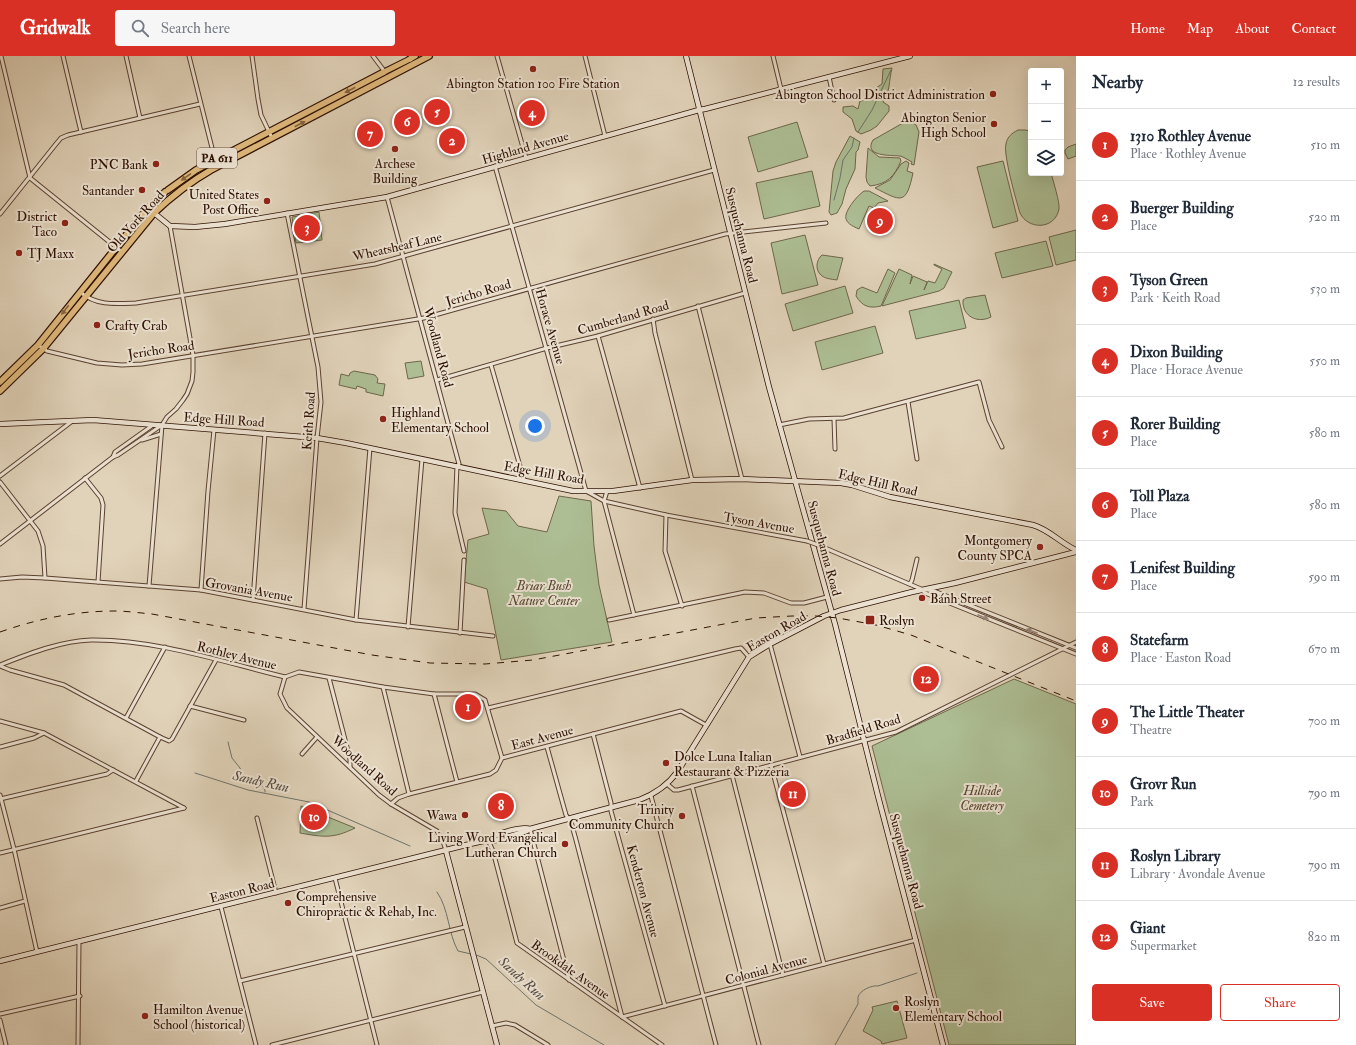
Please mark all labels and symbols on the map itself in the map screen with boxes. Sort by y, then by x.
marker: Abington Station 100 Fire Station [528,64,538,74]
place label: Abington Station 100 Fire Station [445,76,620,92]
one-way arrow [344,87,356,93]
place label: Abington School District Administration [774,87,985,103]
marker: Abington School District Administration [988,89,998,99]
pin: 5 [424,97,450,127]
pin: 4 [519,98,545,128]
pin: 6 [394,107,420,137]
place label: Abington Senior High School [900,110,987,141]
pin: 7 [357,119,383,149]
marker: Abington Senior High School [989,119,999,129]
one-way arrow [294,121,305,127]
pin: 2 [439,126,465,156]
street label: Highland Avenue [480,128,571,168]
marker: Archese Building [390,144,400,154]
road number: PA 611 [197,148,237,168]
place label: Archese Building [373,156,418,187]
place label: PNC Bank [90,157,149,173]
marker: PNC Bank [151,159,161,169]
one-way arrow [181,173,191,181]
place label: Santander [82,183,134,199]
marker: Santander [137,185,147,195]
street label: Susquehanna Road [721,186,761,285]
street label: Old York Road [104,187,168,256]
place label: United States Post Office [189,187,260,218]
marker: United States Post Office [262,196,272,206]
pin: 9 [867,206,893,236]
place label: District Taco [17,209,57,240]
pin: 3 [294,213,320,243]
marker: District Taco [60,218,70,228]
street label: Wheatsheaf Lane [350,229,444,265]
place label: TJ Maxx [27,246,74,262]
marker: TJ Maxx [14,248,24,258]
street label: Jericho Road [443,276,513,310]
street label: Horace Avenue [532,287,569,366]
street label: Cumberland Road [576,297,671,339]
street label: Woodland Road [419,304,457,390]
one-way arrow [61,305,70,316]
place label: Crafty Crab [105,318,167,335]
marker: Crafty Crab [92,320,102,330]
street label: Jericho Road [126,337,196,363]
street label: Keith Road [299,391,319,451]
place label: Highland Elementary School [391,405,490,437]
street label: Edge Hill Road [183,409,265,431]
marker: Highland Elementary School [378,414,388,424]
your location [525,416,545,436]
street label: Edge Hill Road [503,458,586,488]
street label: Edge Hill Road [837,466,920,500]
street label: Susquehanna Road [804,499,845,598]
street label: Tyson Avenue [722,509,796,538]
place label: Montgomery County SPCA [958,533,1033,565]
marker: Montgomery County SPCA [1035,542,1045,552]
street label: Grovania Avenue [204,574,294,606]
park label: Briar Bush Nature Center [508,578,581,609]
place label: Bánh Street [930,591,991,607]
marker: Bánh Street [917,593,927,603]
street label: Easton Road [744,608,810,655]
place label: Roslyn [879,613,915,630]
marker: Roslyn [864,614,876,626]
one-way arrow [978,614,990,620]
one-way arrow [1025,628,1037,634]
street label: Rothley Avenue [195,638,279,675]
pin: 12 [913,664,939,694]
pin: 1 [455,692,481,722]
street label: Bradfield Road [824,711,903,749]
street label: East Avenue [509,722,576,754]
street label: Woodland Road [328,731,401,800]
place label: Dolce Luna Italian Restaurant & Pizzeria [674,749,790,780]
marker: Dolce Luna Italian Restaurant & Pizzeria [661,758,671,768]
water label: Sandy Run [230,767,291,796]
pin: 11 [780,779,806,809]
park label: Hillside Cemetery [960,783,1004,814]
pin: 8 [488,791,514,821]
pin: 10 [301,802,327,832]
place label: Trinity Community Church [569,802,674,834]
place label: Wawa [425,808,458,824]
marker: Wawa [460,810,470,820]
marker: Trinity Community Church [677,811,687,821]
street label: Susquehanna Road [886,812,927,911]
place label: Living Word Evangelical Lutheran Church [428,830,558,861]
marker: Living Word Evangelical Lutheran Church [560,839,570,849]
street label: Kenderton Avenue [623,843,663,940]
street label: Easton Road [208,875,277,907]
place label: Comprehensive Chiropractic & Rehab, Inc. [296,889,437,921]
marker: Comprehensive Chiropractic & Rehab, Inc. [283,898,293,908]
street label: Brookdale Avenue [528,937,613,1003]
street label: Colonial Avenue [723,951,810,989]
water label: Sandy Run [494,952,549,1004]
place label: Roslyn Elementary School [904,994,1003,1026]
place label: Hamilton Avenue School (historical) [153,1002,245,1033]
marker: Roslyn Elementary School [891,1003,901,1013]
marker: Hamilton Avenue School (historical) [140,1011,150,1021]

